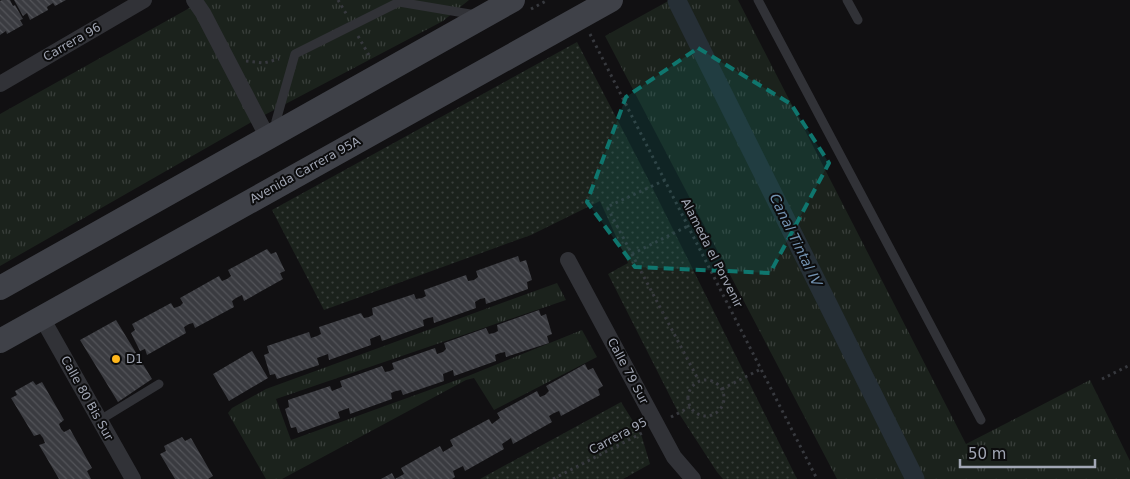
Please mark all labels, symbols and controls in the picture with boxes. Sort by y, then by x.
street label: Carrera 96 [41,20,103,64]
street label: Avenida Carrera 95A [247,133,363,206]
water label: Canal Tintal IV [767,191,826,290]
street label: Alameda el Porvenir [678,196,746,310]
street label: Calle 79 Sur [605,336,651,406]
place label: D1 [126,352,143,366]
street label: Calle 80 Bis Sur [58,353,116,443]
marker: D1 [110,353,122,365]
street label: Carrera 95 [587,415,649,457]
scale bar [960,436,1095,468]
text: 50 m [968,445,1006,463]

